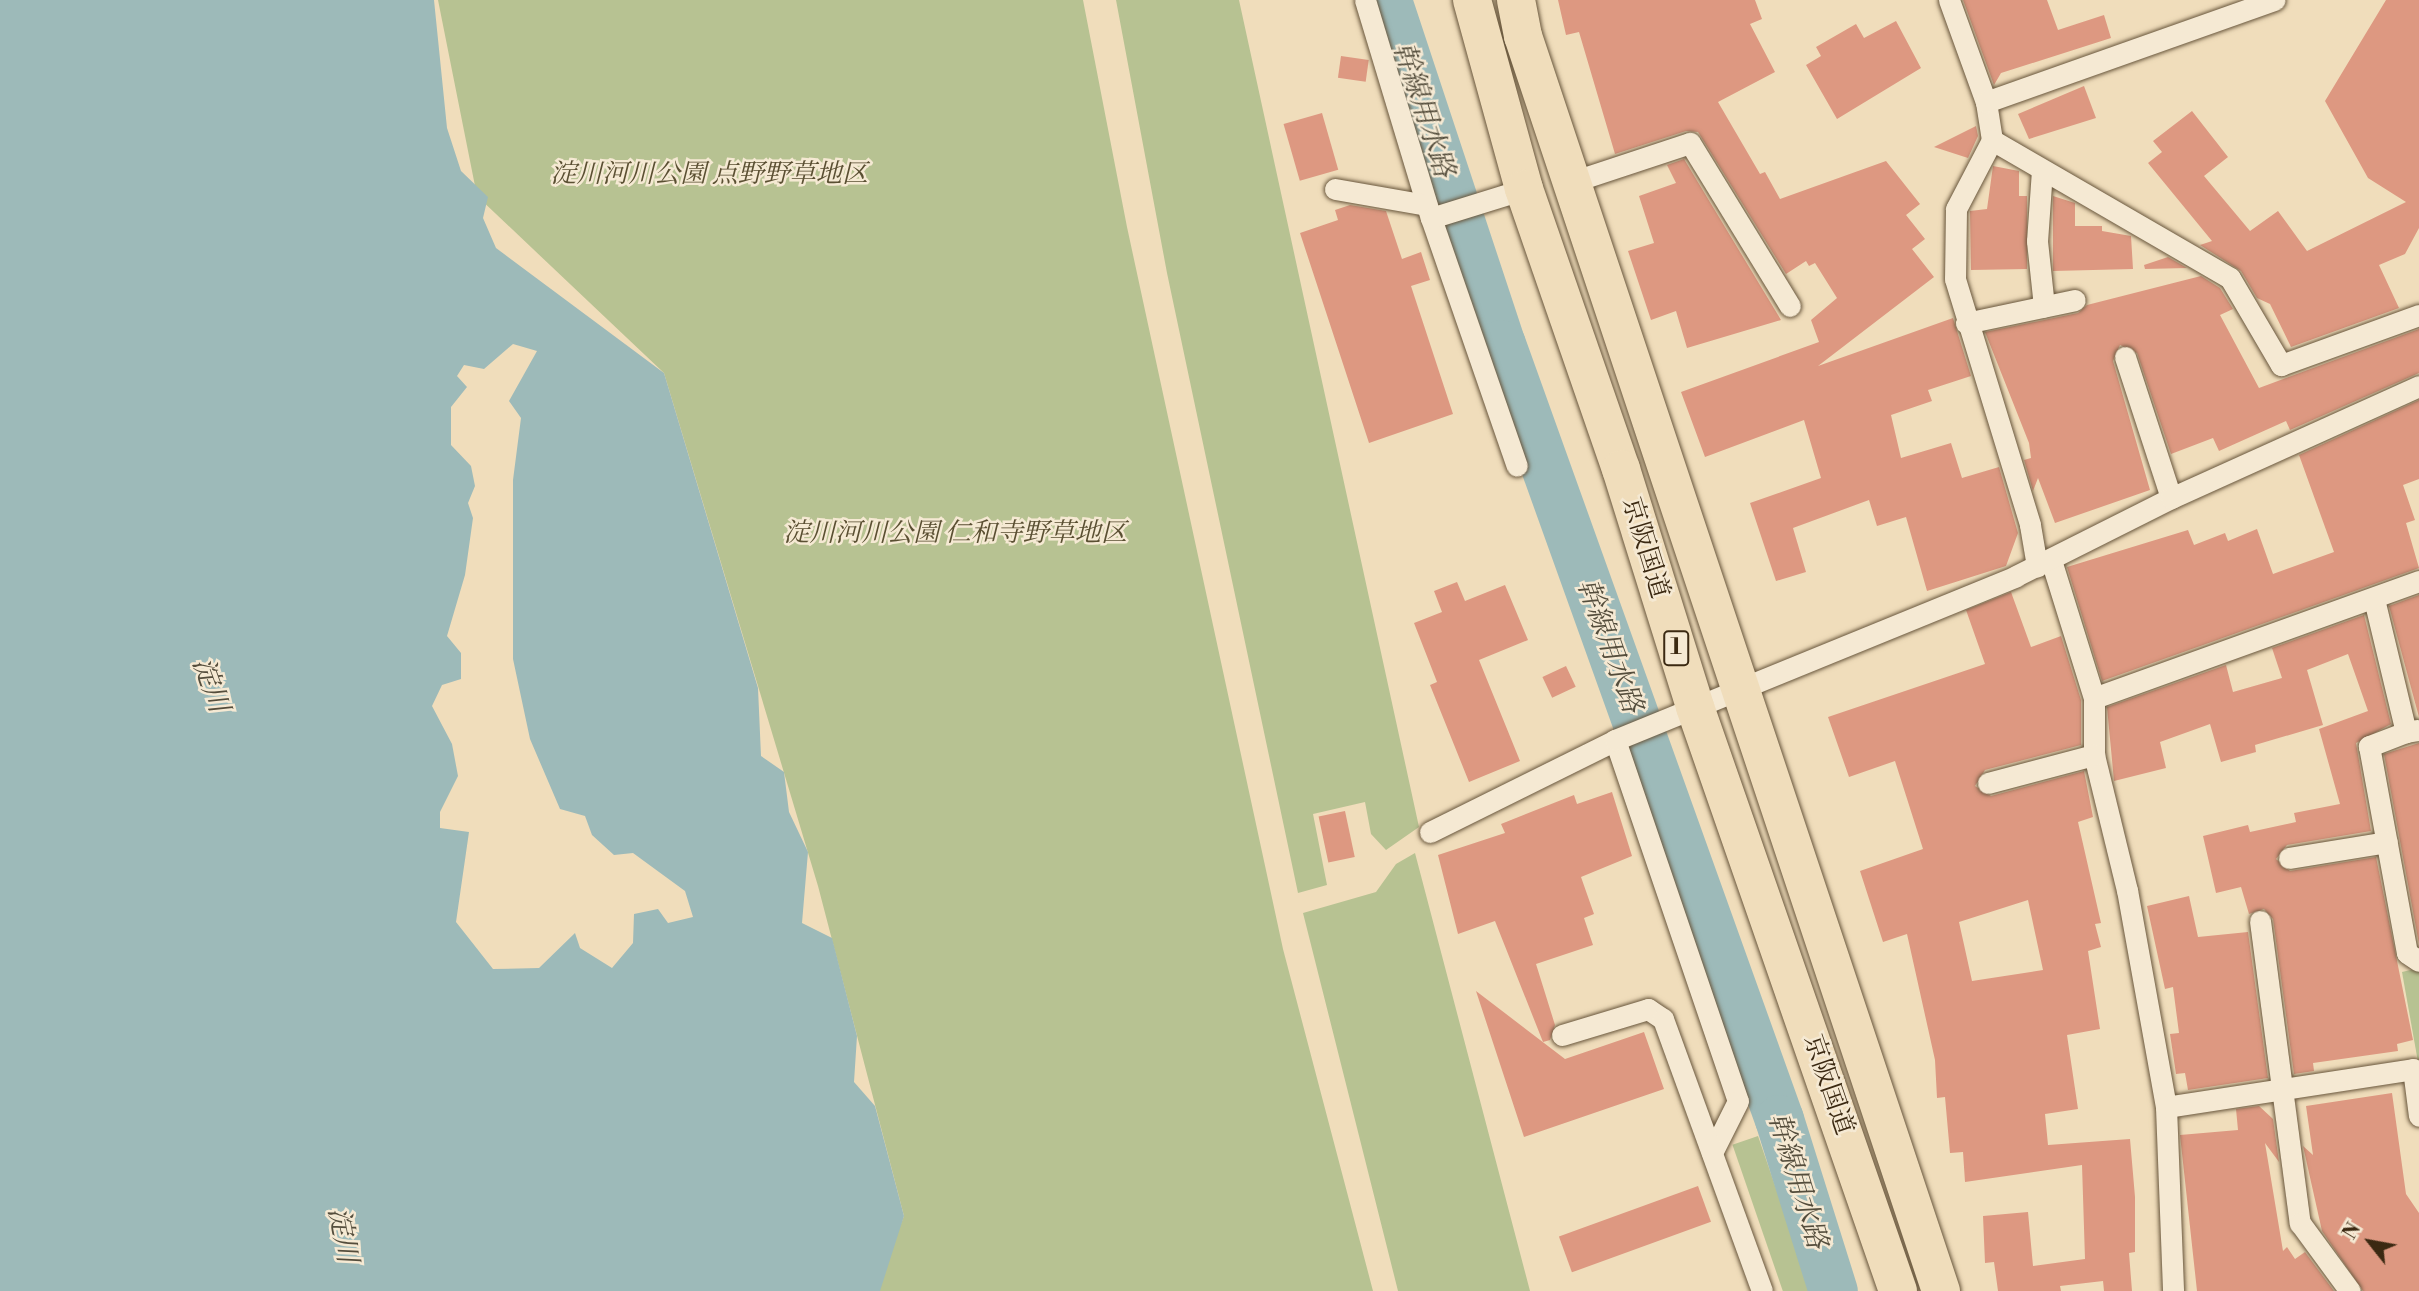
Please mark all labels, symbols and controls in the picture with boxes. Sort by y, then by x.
water label: 幹線用水路 [1385,38,1461,182]
park label: 淀川河川公園 点野野草地区 [550,159,868,191]
street label: 京阪国道 [1615,494,1675,602]
park label: 淀川河川公園 仁和寺野草地区 [783,518,1127,550]
water label: 幹線用水路 [1569,574,1649,718]
road number: 1 [1662,628,1690,668]
water label: 淀川 [185,653,235,717]
street label: 京阪国道 [1796,1031,1860,1139]
water label: 幹線用水路 [1760,1109,1834,1253]
water label: 淀川 [320,1204,364,1266]
north arrow [2335,1207,2405,1277]
text: N [2338,1219,2366,1244]

